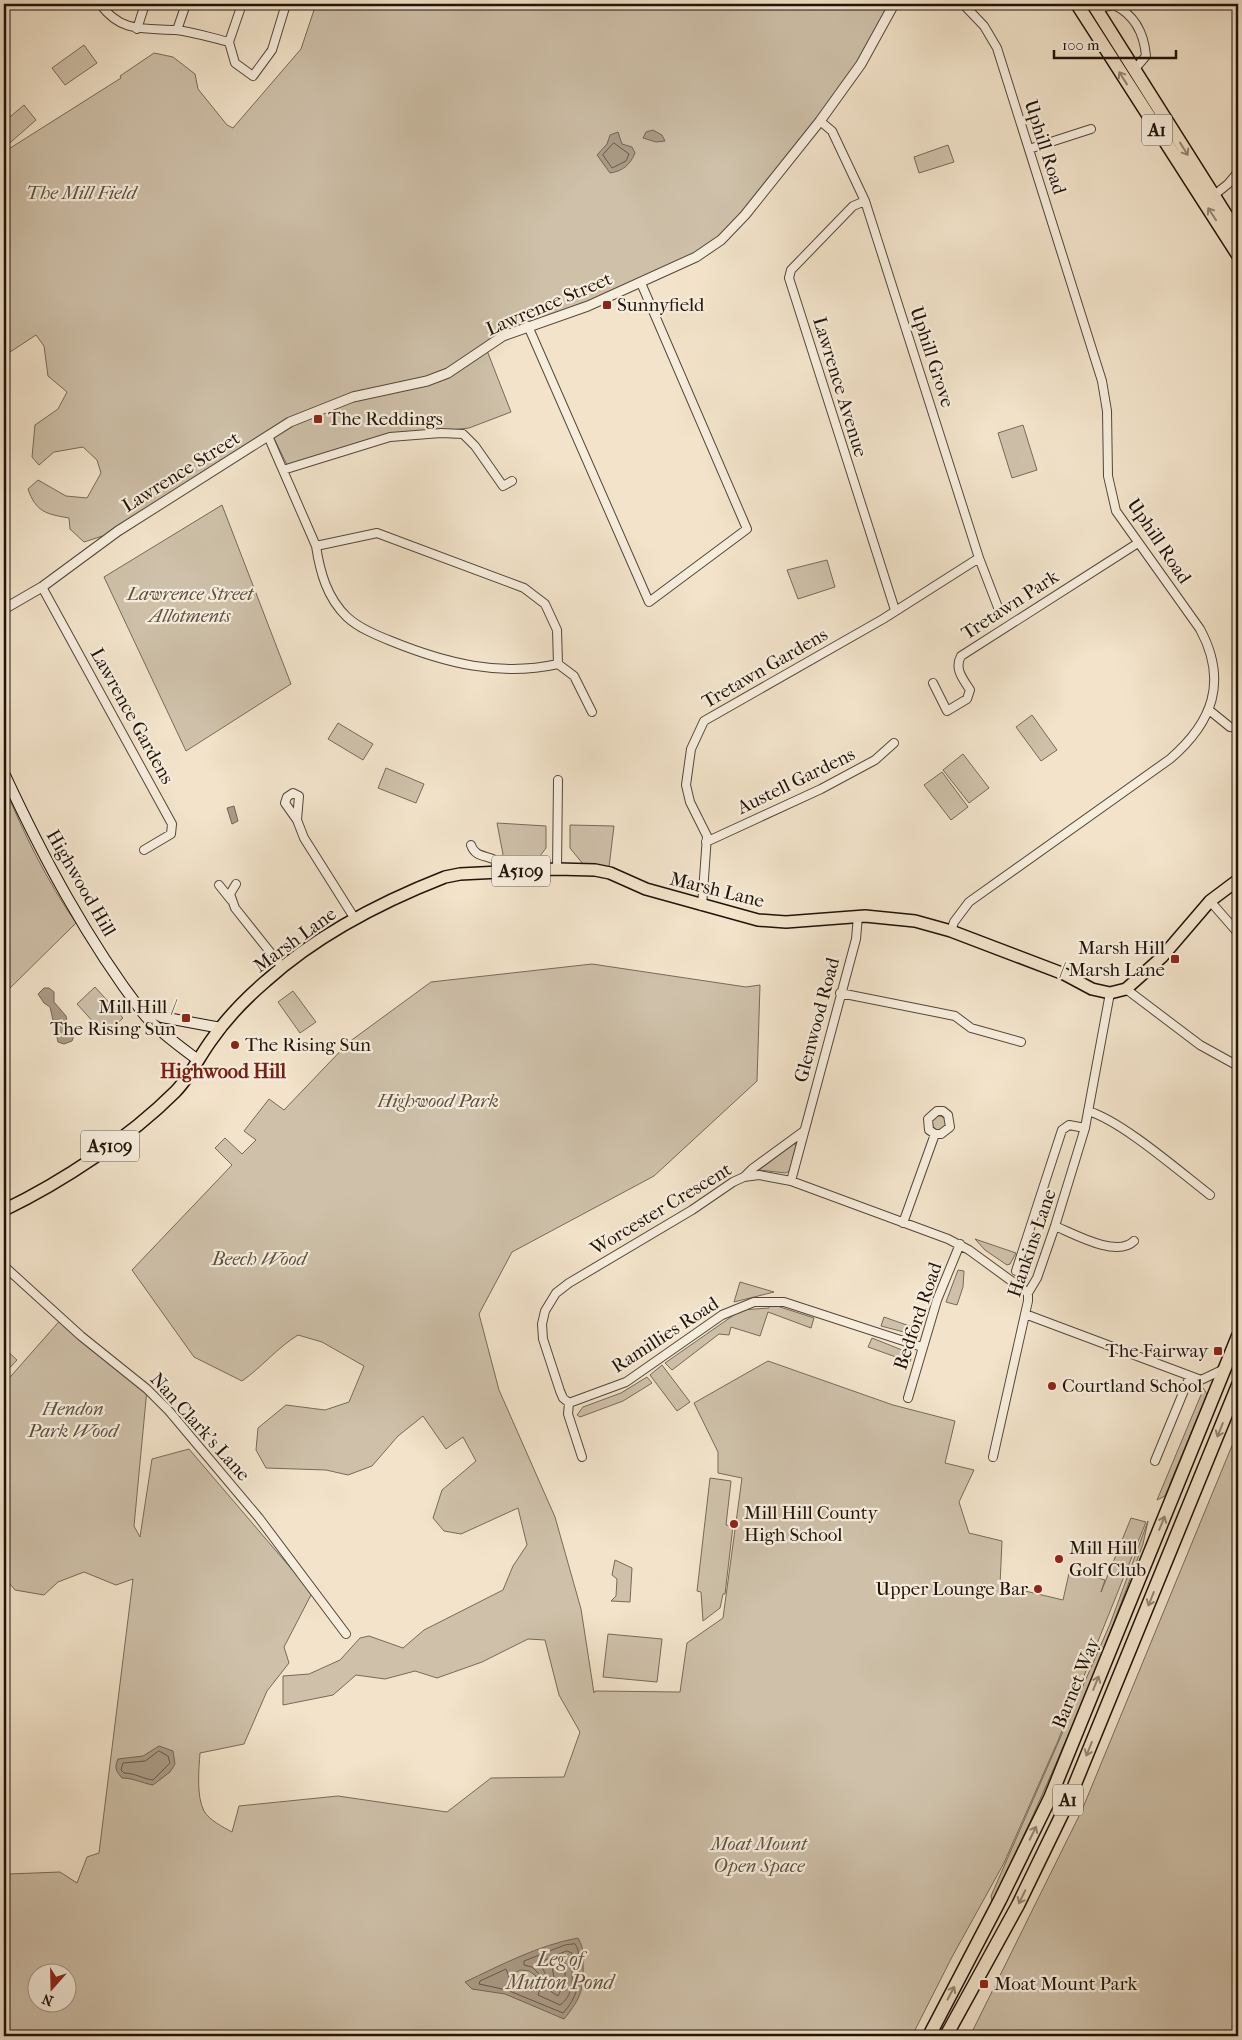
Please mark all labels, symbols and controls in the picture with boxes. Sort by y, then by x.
scale bar [1054,28,1177,60]
text: 100 m [1062,36,1100,54]
one-way arrow [1118,71,1128,85]
street label: Uphill Road [1019,97,1071,198]
road number: A1 [1142,114,1172,146]
one-way arrow [1179,141,1189,155]
park label: The Mill Field [26,182,138,204]
one-way arrow [1207,207,1217,221]
street label: Lawrence Street [483,268,615,340]
place label: Sunnyfield [617,294,705,316]
marker: Sunnyfield [601,299,613,311]
street label: Uphill Grove [905,304,959,410]
street label: Lawrence Avenue [808,314,872,460]
place label: The Reddings [328,408,443,430]
marker: The Reddings [312,413,324,425]
street label: Lawrence Street [118,427,244,517]
street label: Uphill Road [1122,494,1196,588]
street label: Tretawn Park [957,565,1063,644]
park label: Lawrence Street Allotments [125,583,254,627]
street label: Tretawn Gardens [698,623,832,713]
street label: Lawrence Gardens [86,644,178,788]
street label: Austell Gardens [733,743,859,819]
street label: Highwood Hill [42,826,120,940]
road number: A5109 [492,856,550,886]
street label: Marsh Lane [667,868,767,912]
street label: Marsh Lane [249,903,341,977]
place label: Marsh Hill / Marsh Lane [1059,937,1165,981]
marker: Marsh Hill / Marsh Lane [1169,953,1181,965]
street label: Glenwood Road [790,955,844,1085]
place label: Mill Hill / The Rising Sun [50,996,177,1040]
marker: Mill Hill / The Rising Sun [180,1012,192,1024]
place label: The Rising Sun [245,1034,371,1056]
marker: The Rising Sun [229,1039,241,1051]
district label: Highwood Hill [160,1060,286,1083]
park label: Highwood Park [376,1090,499,1112]
road number: A5109 [81,1130,139,1162]
street label: Worcester Crescent [586,1158,736,1260]
street label: Hankins Lane [1003,1186,1061,1300]
park label: Beech Wood [211,1248,308,1270]
street label: Bedford Road [889,1259,947,1373]
street label: Ramillies Road [607,1292,723,1378]
place label: The Fairway [1106,1340,1209,1362]
marker: The Fairway [1212,1345,1224,1357]
street label: Nan Clark's Lane [146,1368,254,1486]
place label: Courtland School [1062,1375,1202,1397]
marker: Courtland School [1046,1380,1058,1392]
park label: Hendon Park Wood [27,1398,120,1442]
one-way arrow [1214,1422,1224,1437]
place label: Mill Hill County High School [744,1502,879,1546]
one-way arrow [1157,1516,1167,1531]
marker: Mill Hill County High School [728,1518,740,1530]
place label: Mill Hill Golf Club [1069,1537,1146,1581]
marker: Mill Hill Golf Club [1053,1553,1065,1565]
place label: Upper Lounge Bar [875,1578,1029,1600]
marker: Upper Lounge Bar [1032,1583,1044,1595]
one-way arrow [1146,1590,1155,1606]
street label: Barnet Way [1048,1633,1105,1732]
one-way arrow [1092,1676,1102,1691]
one-way arrow [1084,1741,1093,1756]
road number: A1 [1053,1784,1083,1816]
one-way arrow [1028,1825,1038,1840]
park label: Moat Mount Open Space [709,1833,808,1877]
one-way arrow [1017,1889,1026,1904]
water label: Leg of Mutton Pond [504,1948,617,1994]
north arrow [28,1962,78,2012]
place label: Moat Mount Park [994,1973,1138,1995]
marker: Moat Mount Park [978,1978,990,1990]
one-way arrow [947,1986,956,2001]
text: N [39,1990,56,2010]

